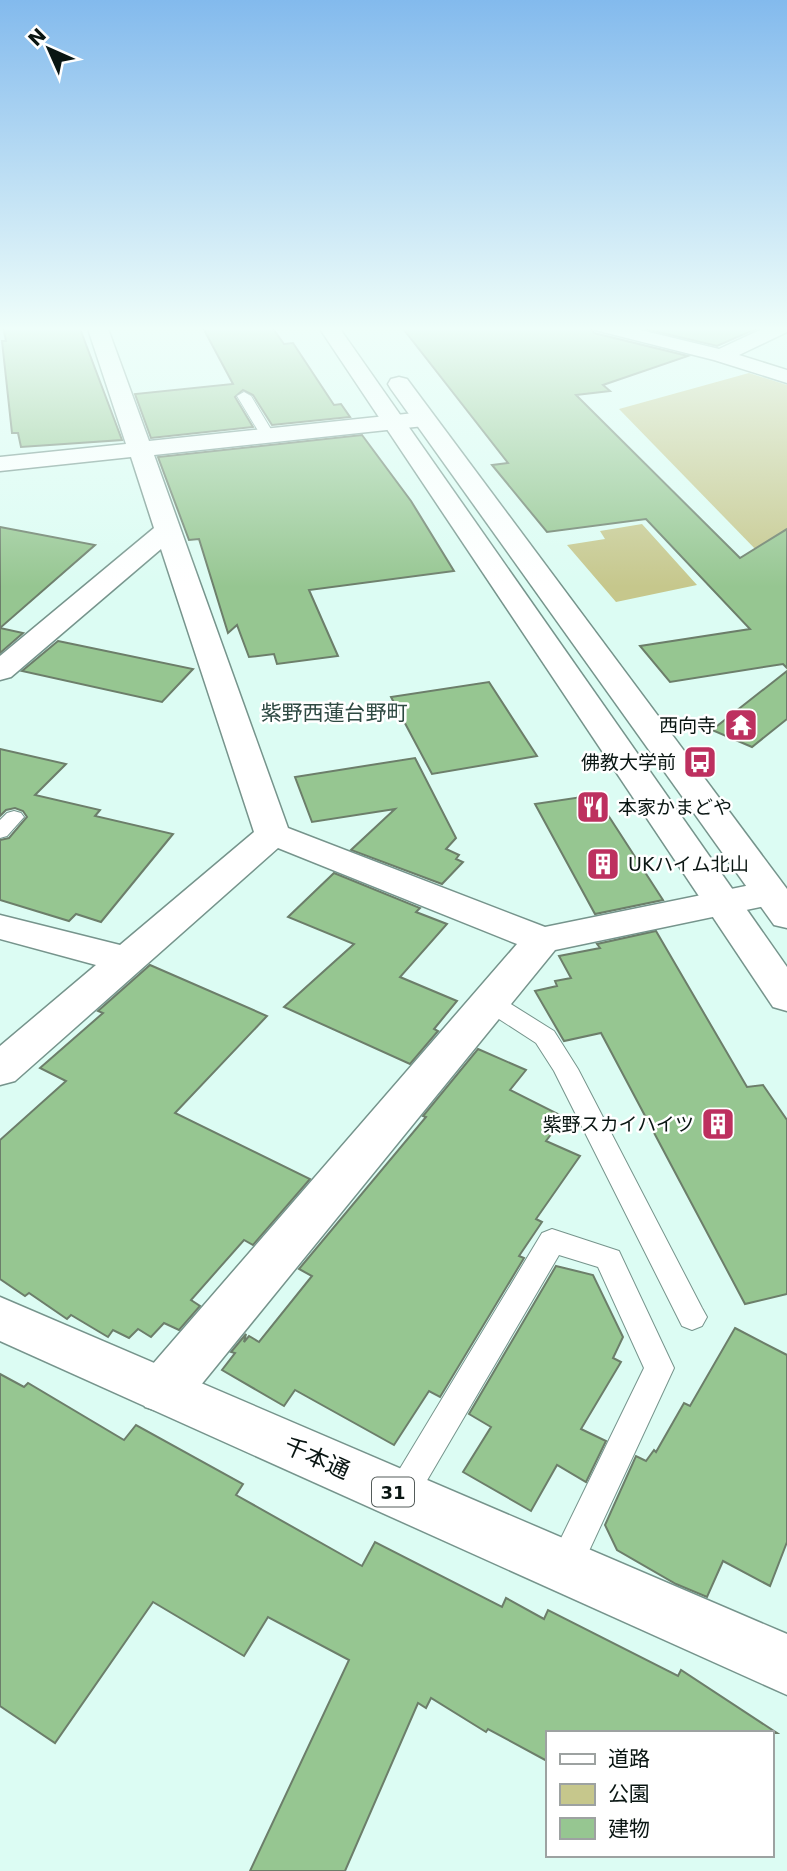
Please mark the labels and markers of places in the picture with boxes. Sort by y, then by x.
temple icon: 西向寺 [722,706,760,744]
place label: 西向寺 [659,714,716,736]
bus stop icon: 佛教大学前 [681,743,719,781]
place label: 佛教大学前 [581,751,676,773]
restaurant icon: 本家かまどや [574,788,612,826]
place label: 本家かまどや [618,796,732,818]
building icon: UKハイム北山 [584,845,622,883]
place label: UKハイム北山 [628,853,749,875]
building icon: 紫野スカイハイツ [699,1105,737,1143]
place label: 紫野スカイハイツ [543,1113,694,1135]

